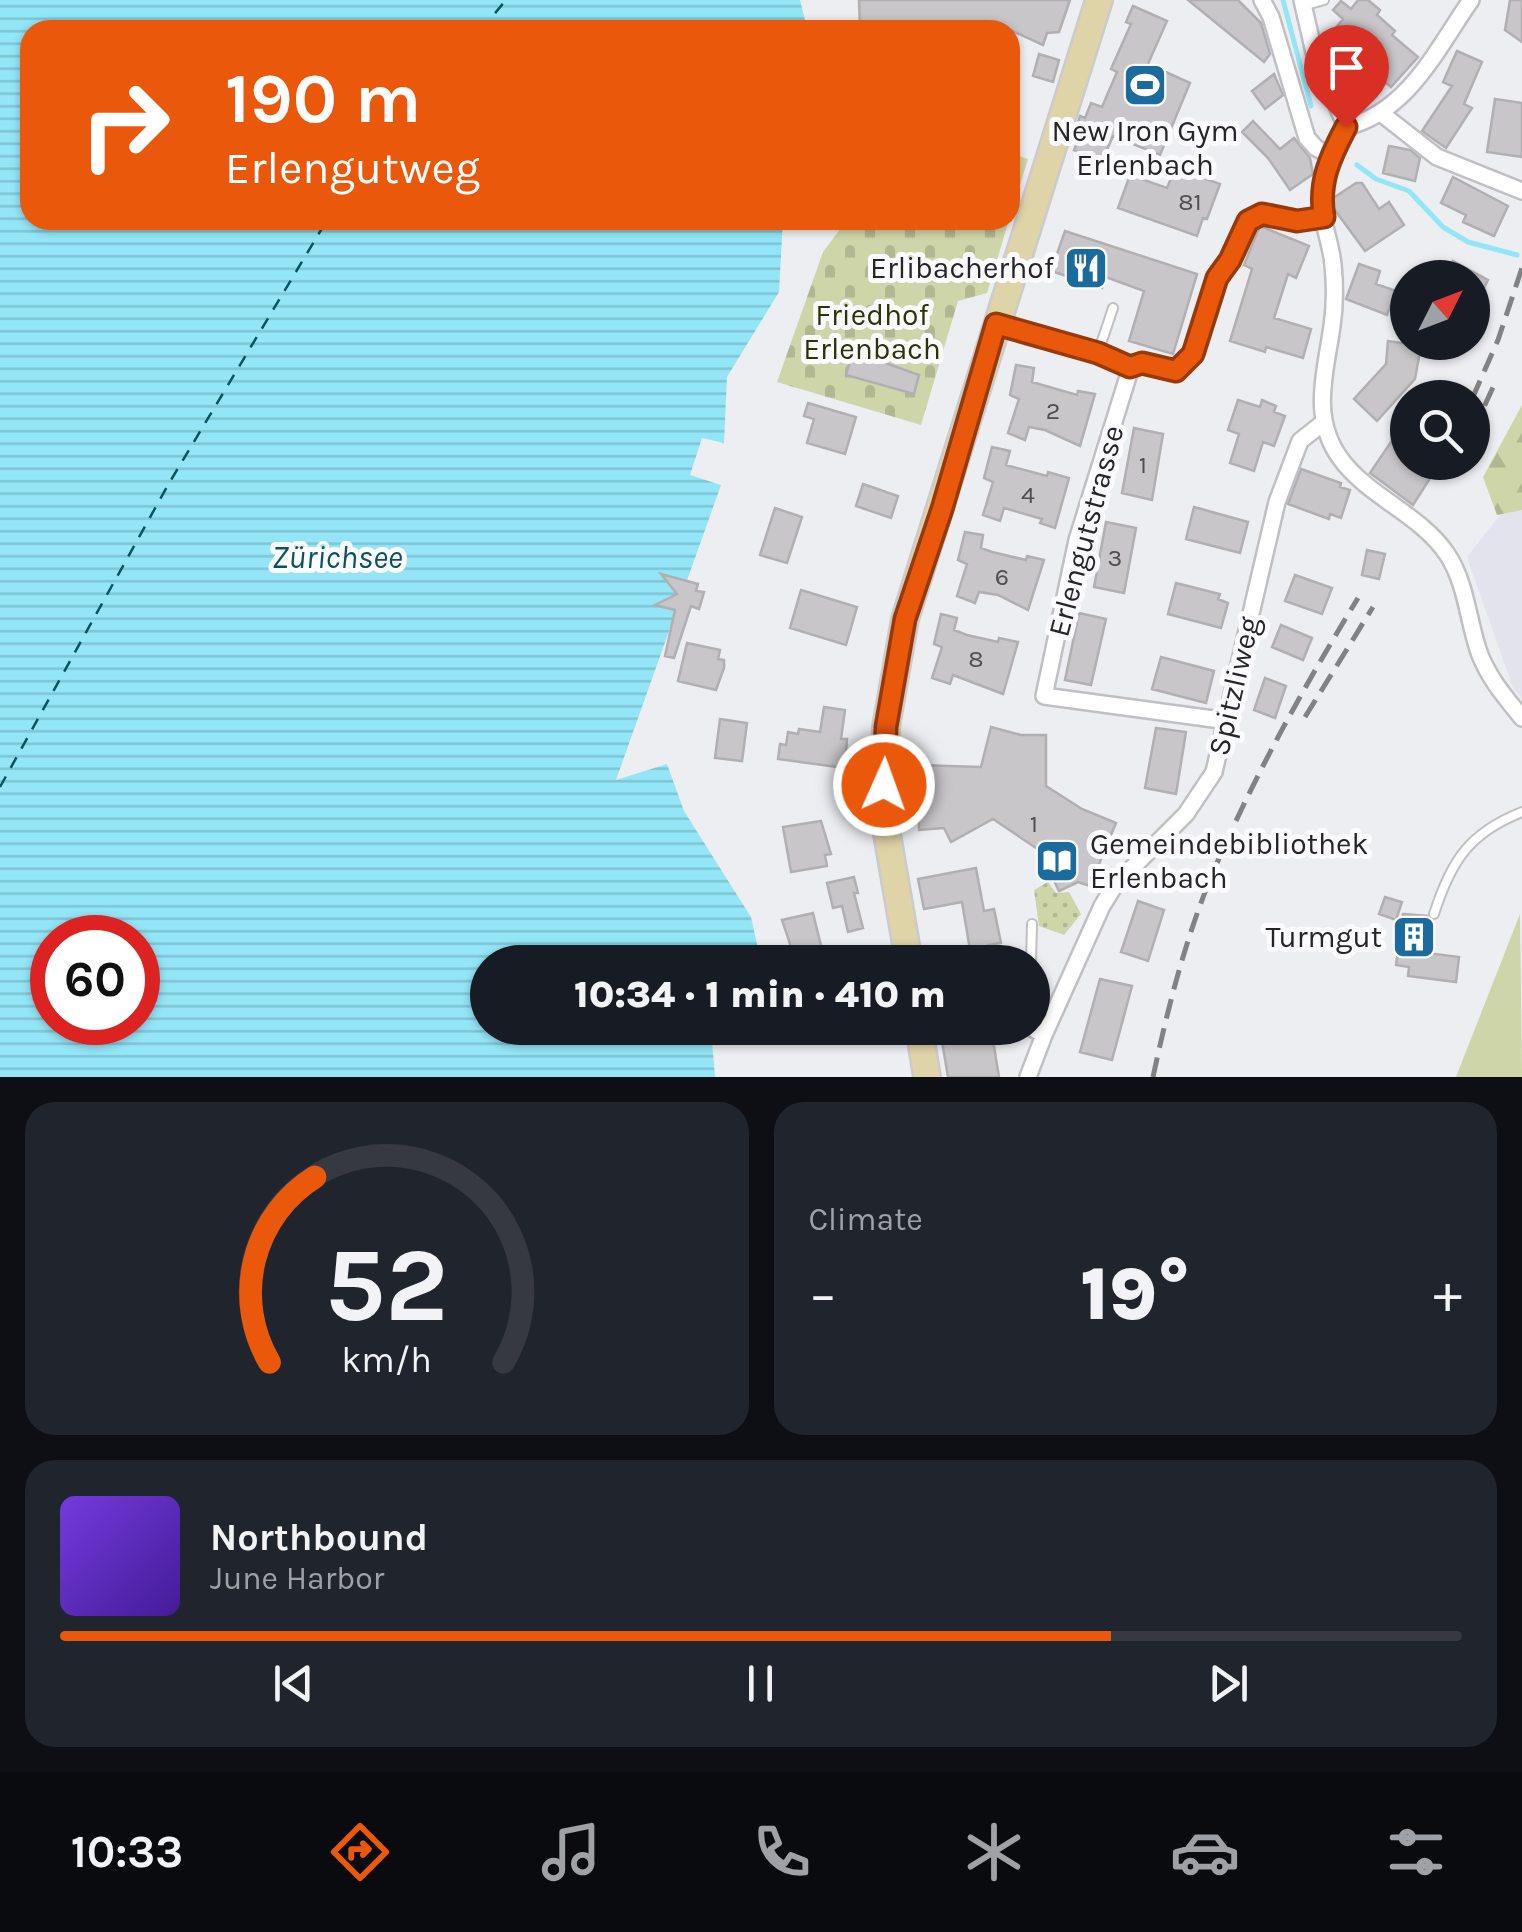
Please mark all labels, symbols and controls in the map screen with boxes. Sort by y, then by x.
pin [1304,25,1389,128]
icon: arrive [1319,40,1374,95]
text: 190 m [225,58,421,140]
icon: right [60,60,190,190]
sports icon: New Iron Gym Erlenbach [1122,62,1168,108]
place label: New Iron Gym Erlenbach [1051,113,1239,183]
text: Erlengutweg [225,142,480,194]
house number: 81 [1178,187,1202,216]
restaurant icon: Erlibacherhof [1063,245,1109,291]
place label: Erlibacherhof [870,250,1055,286]
north arrow [1390,260,1490,360]
map controls [1390,260,1490,480]
park label: Friedhof Erlenbach [803,297,941,367]
button: search [1390,380,1490,480]
house number: 2 [1046,396,1060,425]
street label: Erlengutstrasse [1040,421,1132,641]
house number: 1 [1139,450,1147,479]
house number: 4 [1021,480,1035,509]
water label: Zürichsee [271,539,403,576]
house number: 3 [1108,543,1122,572]
house number: 6 [995,562,1009,591]
street label: Spitzliweg [1201,613,1267,759]
house number: 8 [968,644,984,673]
position arrow [832,733,936,837]
house number: 1 [1030,809,1038,838]
place label: Gemeindebibliothek Erlenbach [1090,826,1368,896]
library icon: Gemeindebibliothek Erlenbach [1034,838,1080,884]
building icon: Turmgut [1391,914,1437,960]
speed limit sign: 60 [30,915,160,1045]
place label: Turmgut [1266,919,1382,955]
text: 10:34 · 1 min · 410 m [574,972,946,1017]
text: Climate [809,1201,923,1238]
text: 52 [325,1225,448,1346]
text: 19° [1080,1250,1190,1338]
text: − [809,1262,837,1326]
text: + [1433,1262,1462,1326]
text: km/h [341,1339,432,1381]
text: Northbound [210,1515,428,1560]
text: June Harbor [210,1560,384,1597]
icon: previous [266,1656,321,1711]
icon: pause [733,1656,788,1711]
icon: next [1201,1656,1256,1711]
icon: directions [325,1817,395,1887]
icon: music [536,1817,606,1887]
icon: phone [747,1817,817,1887]
icon: climate [959,1817,1029,1887]
icon: car [1170,1817,1240,1887]
icon: filters [1381,1817,1451,1887]
text: 10:33 [71,1826,183,1878]

